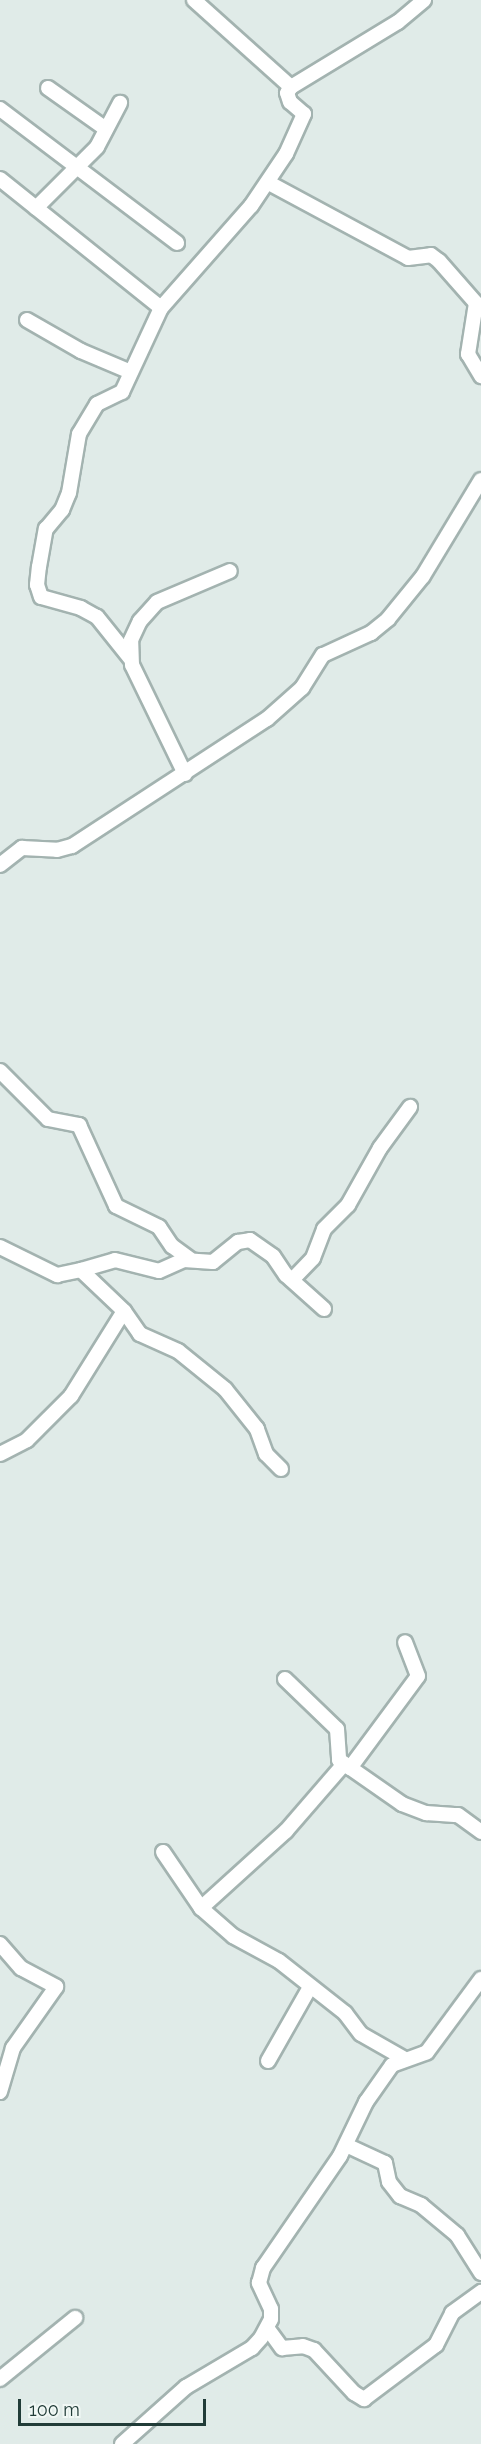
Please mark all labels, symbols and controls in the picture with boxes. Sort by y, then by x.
scale bar [21,2387,208,2425]
text: 100 m [29,2399,80,2420]

